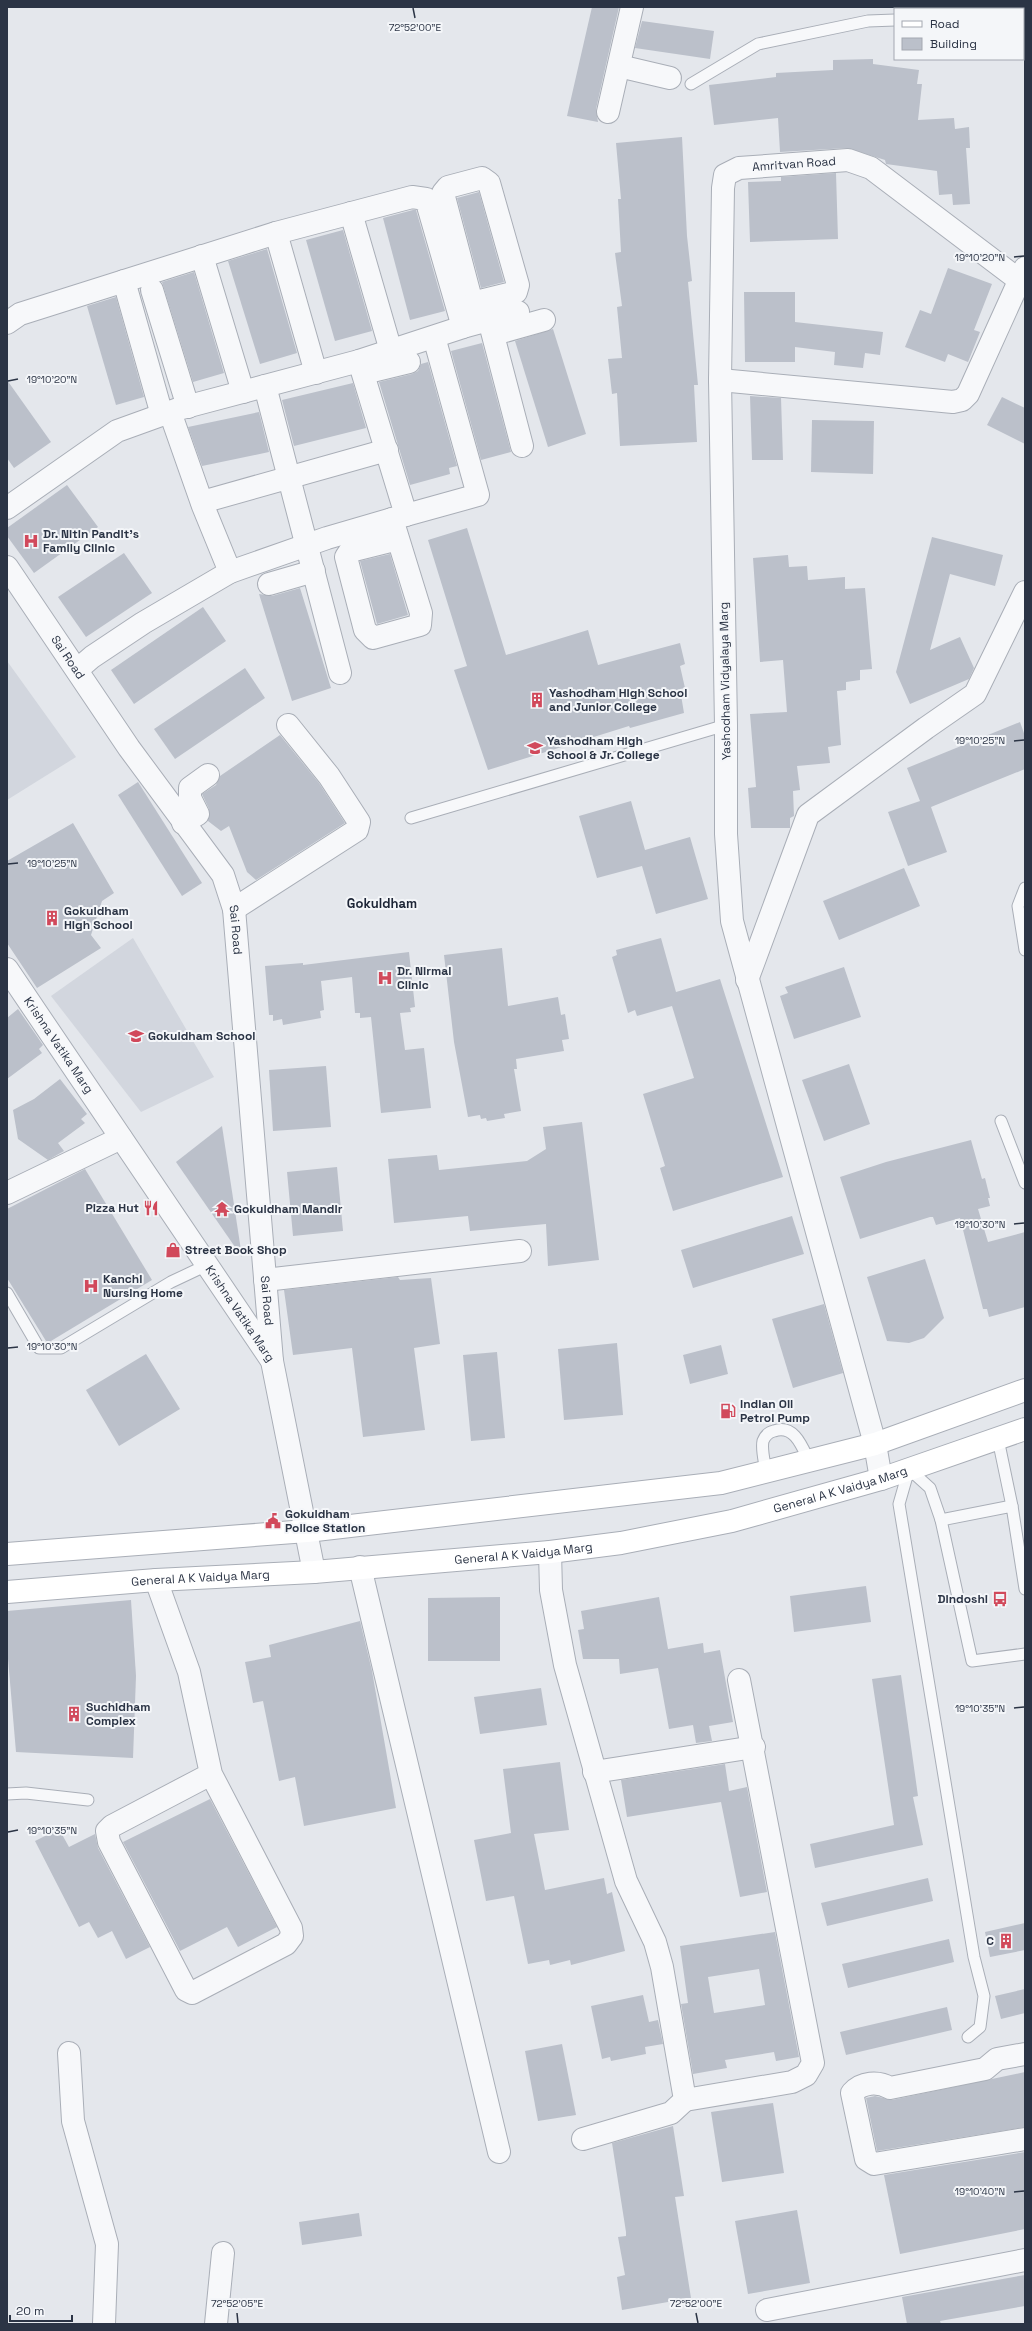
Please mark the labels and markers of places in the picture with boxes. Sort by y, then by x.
place label: Dr. Nitin Pandit's Family Clinic [43,526,139,556]
hospital icon: Dr. Nitin Pandit's Family Clinic [22,532,40,550]
place label: Yashodham High School and Junior College [549,685,687,715]
building icon: Yashodham High School and Junior College [528,691,546,709]
place label: Yashodham High School & Jr. College [547,733,660,763]
school or university icon: Yashodham High School & Jr. College [526,739,544,757]
place label: Gokuldham High School [64,903,133,933]
building icon: Gokuldham High School [43,909,61,927]
place label: Dr. Nirmal Clinic [397,963,451,993]
hospital icon: Dr. Nirmal Clinic [376,969,394,987]
school or university icon: Gokuldham School [127,1027,145,1045]
place label: Gokuldham School [148,1028,256,1044]
restaurant icon: Pizza Hut [142,1199,160,1217]
place label: Pizza Hut [85,1200,139,1216]
temple icon: Gokuldham Mandir [213,1200,231,1218]
place label: Gokuldham Mandir [234,1201,343,1217]
shop icon: Street Book Shop [164,1241,182,1259]
place label: Street Book Shop [185,1242,287,1258]
place label: Kanchi Nursing Home [103,1271,183,1301]
hospital icon: Kanchi Nursing Home [82,1277,100,1295]
place label: Indian Oil Petrol Pump [740,1396,810,1426]
fuel station icon: Indian Oil Petrol Pump [719,1402,737,1420]
place label: Gokuldham Police Station [285,1506,366,1536]
public building icon: Gokuldham Police Station [264,1512,282,1530]
bus stop icon: Dindoshi [991,1590,1009,1608]
place label: Dindoshi [938,1591,988,1607]
place label: Suchidham Complex [86,1699,151,1729]
building icon: Suchidham Complex [65,1705,83,1723]
building icon: C [997,1932,1015,1950]
place label: C [986,1933,994,1949]

